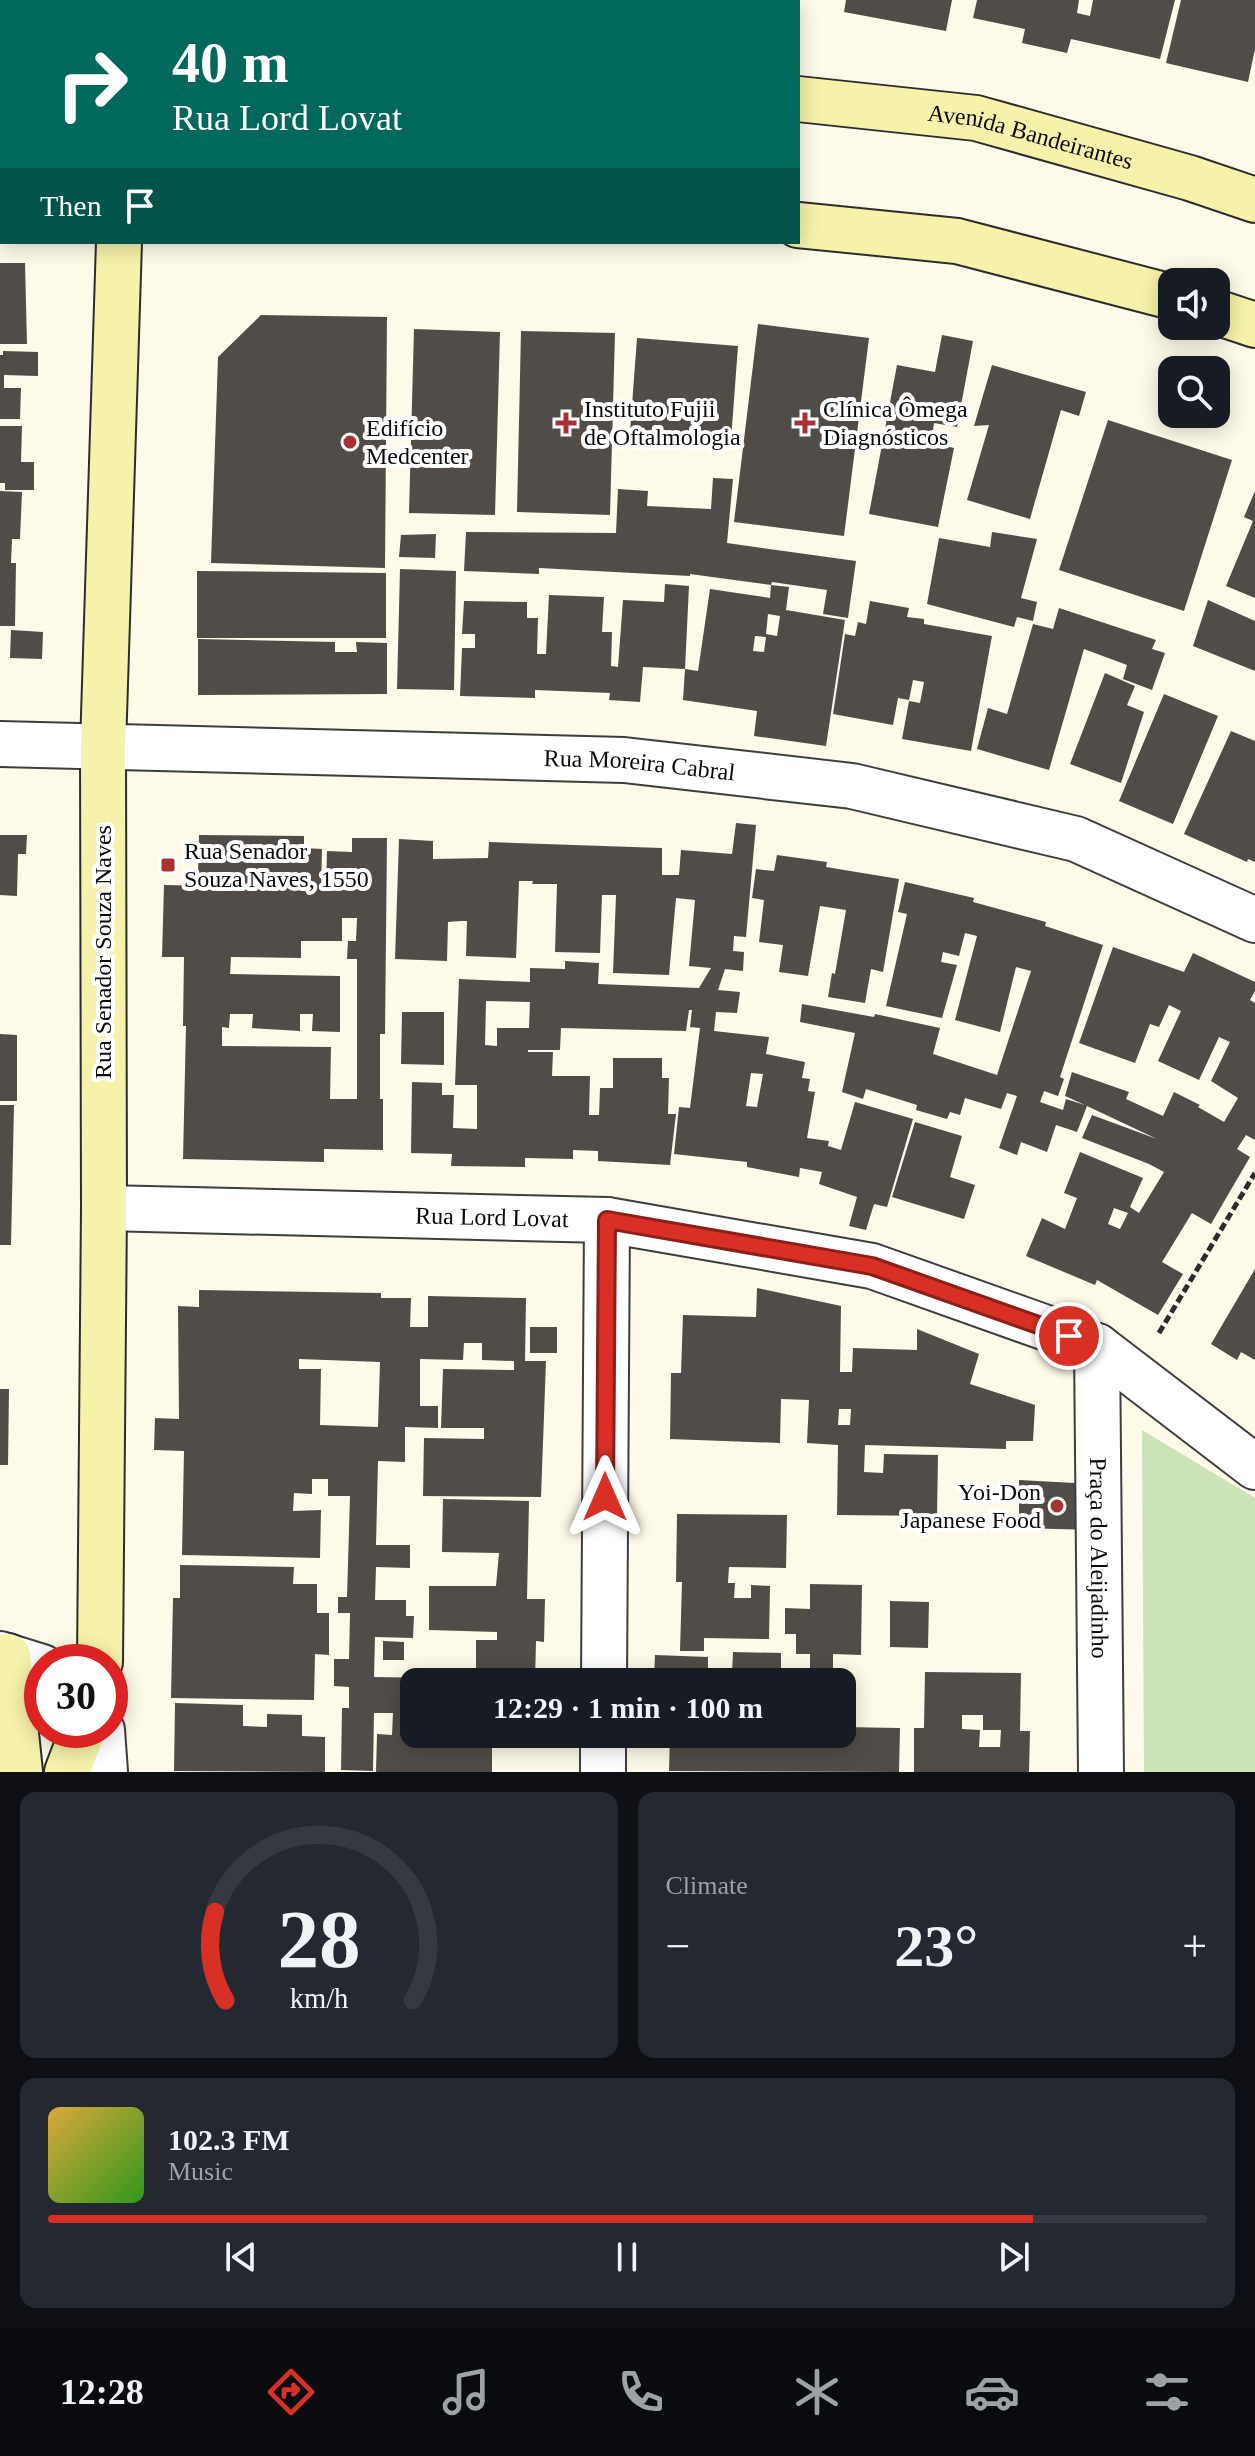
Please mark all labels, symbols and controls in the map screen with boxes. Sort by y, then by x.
icon: right [40,32,144,136]
text: 40 m [172,32,289,94]
text: Rua Lord Lovat [172,98,402,138]
street label: Avenida Bandeirantes [926,100,1136,174]
icon: arrive [118,184,162,228]
text: Then [40,189,102,222]
map controls [1158,268,1230,428]
button: sound [1158,268,1230,340]
button: search [1158,356,1230,428]
place label: Instituto Fujii de Oftalmologia [584,396,741,450]
place label: Clínica Ômega Diagnósticos [823,396,968,450]
marker: Instituto Fujii de Oftalmologia [555,412,577,434]
marker: Clínica Ômega Diagnósticos [794,412,816,434]
place label: Edifício Medcenter [366,415,469,469]
marker: Edifício Medcenter [341,433,359,451]
street label: Rua Moreira Cabral [543,745,737,786]
street label: Rua Senador Souza Naves [90,825,116,1079]
place label: Rua Senador Souza Naves, 1550 [184,838,369,892]
marker: Rua Senador Souza Naves, 1550 [159,856,177,874]
street label: Rua Lord Lovat [415,1202,569,1232]
pin [1035,1302,1103,1370]
icon: arrive [1047,1314,1091,1358]
position arrow [563,1455,647,1539]
street label: Praça do Aleijadinho [1085,1457,1113,1659]
place label: Yoi-Don Japanese Food [900,1479,1041,1533]
marker: Yoi-Don Japanese Food [1048,1497,1066,1515]
speed limit sign: 30 [24,1644,128,1748]
text: 12:29 · 1 min · 100 m [493,1691,763,1724]
text: Climate [666,1871,748,1900]
text: 28 [277,1893,360,1985]
text: 23° [894,1913,978,1979]
text: − [666,1922,690,1971]
text: + [1182,1922,1207,1971]
text: km/h [289,1983,348,2014]
text: 102.3 FM [168,2123,290,2156]
text: Music [168,2157,233,2186]
icon: previous [219,2235,263,2279]
icon: pause [605,2235,649,2279]
icon: next [992,2235,1036,2279]
icon: directions [263,2364,319,2420]
icon: music [438,2364,494,2420]
icon: phone [613,2364,669,2420]
icon: climate [789,2364,845,2420]
icon: car [964,2364,1020,2420]
icon: filters [1139,2364,1195,2420]
text: 12:28 [60,2372,144,2412]

